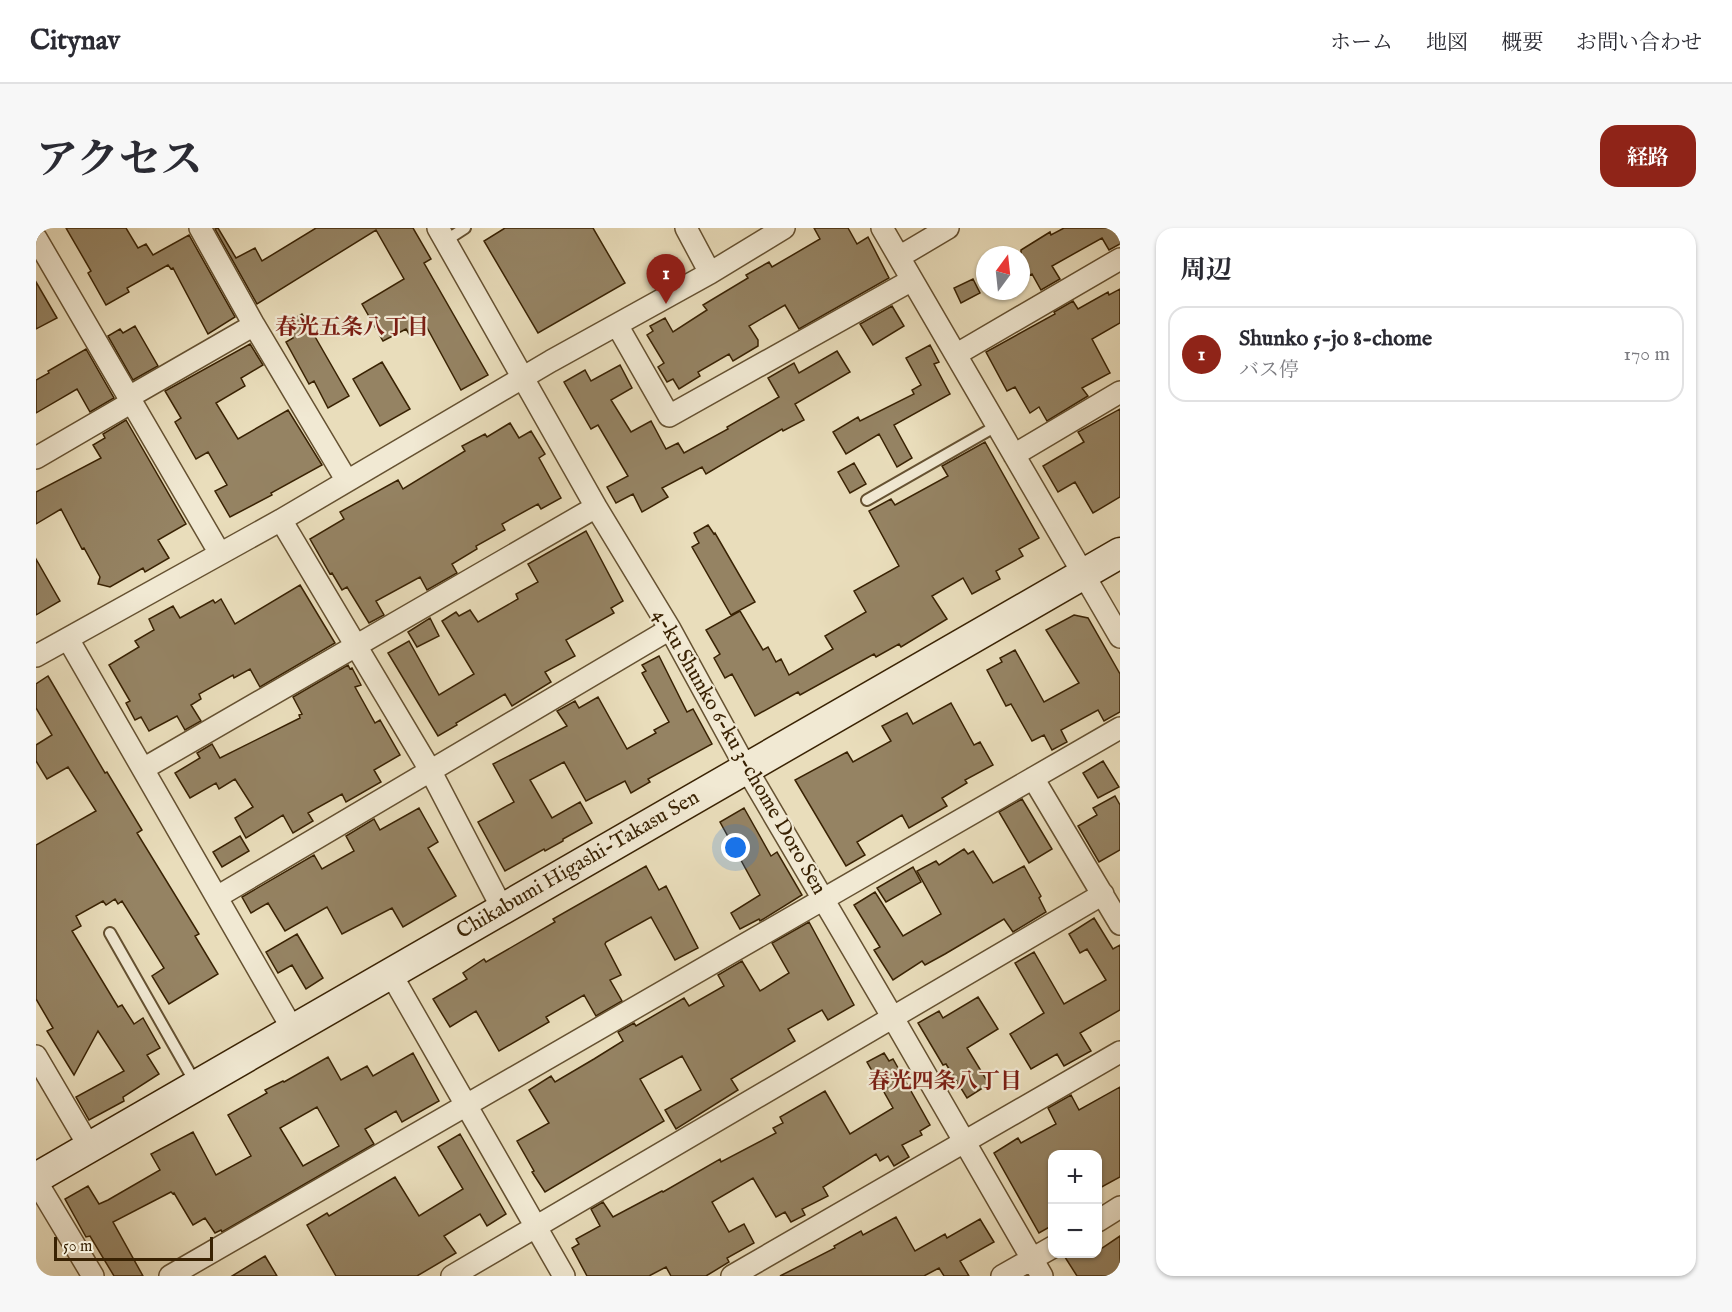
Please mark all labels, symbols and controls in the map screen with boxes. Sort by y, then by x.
text: Citynav [30,24,120,59]
text: ホーム [1330,30,1393,57]
text: 地図 [1426,30,1468,57]
text: 概要 [1501,30,1543,57]
text: お問い合わせ [1576,30,1702,57]
button: 経路 [1600,125,1696,187]
text: アクセス [36,135,203,188]
north arrow [976,246,1030,300]
pin: 1 [646,254,686,304]
text: 周辺 [1180,254,1232,287]
district label: 春光五条八丁目 [275,314,429,342]
text: Shunko 5-jo 8-chome [1239,325,1432,353]
text: 1 [1198,342,1205,367]
text: 170 m [1624,342,1670,367]
text: バス停 [1239,358,1299,383]
street label: 4-ku Shunko 6-ku 3-chome Doro Sen [646,604,832,900]
street label: Chikabumi Higashi-Takasu Sen [452,784,704,946]
your location [721,833,750,862]
district label: 春光四条八丁目 [868,1068,1022,1096]
map controls [1048,1150,1102,1258]
button: + [1048,1150,1102,1204]
button: − [1048,1204,1102,1258]
scale bar [54,1234,213,1262]
text: 50 m [63,1237,92,1257]

